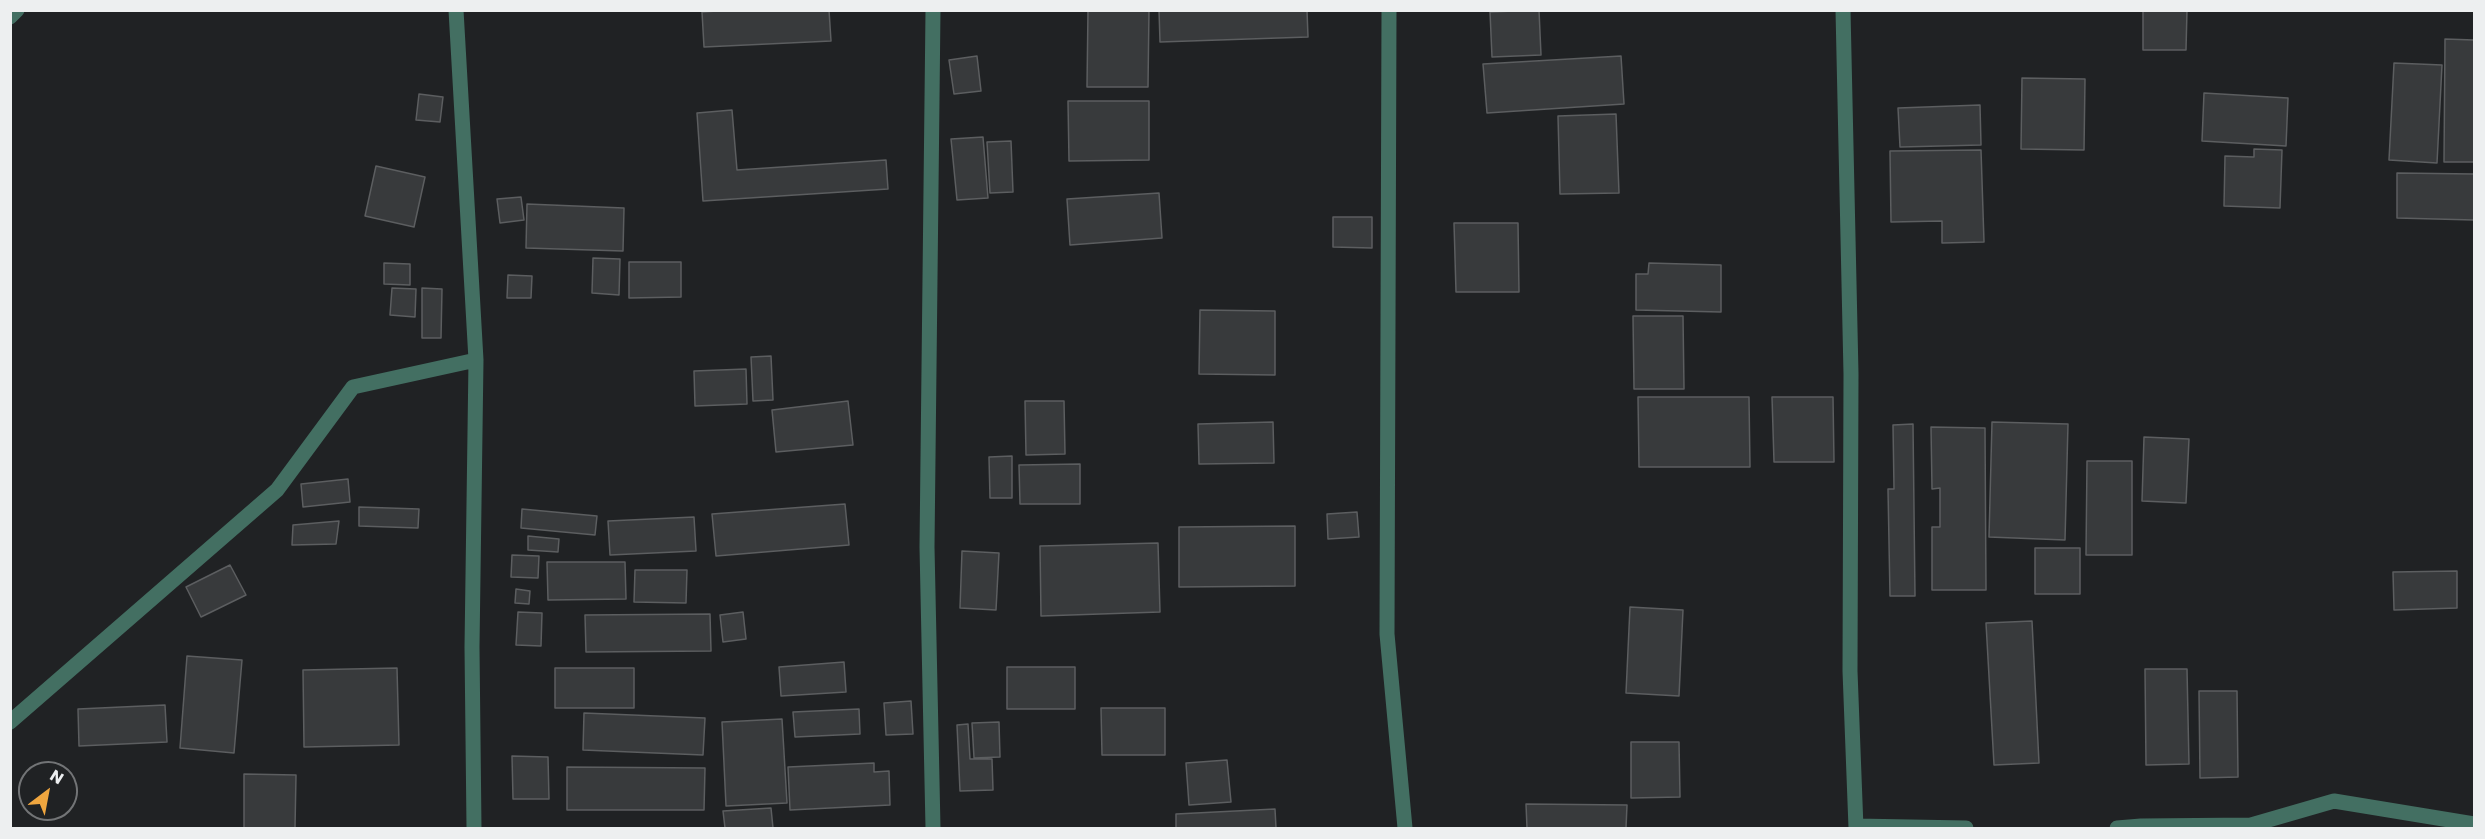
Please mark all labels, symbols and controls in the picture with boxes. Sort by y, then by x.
north arrow [18,761,78,821]
text: N [46,764,68,790]

